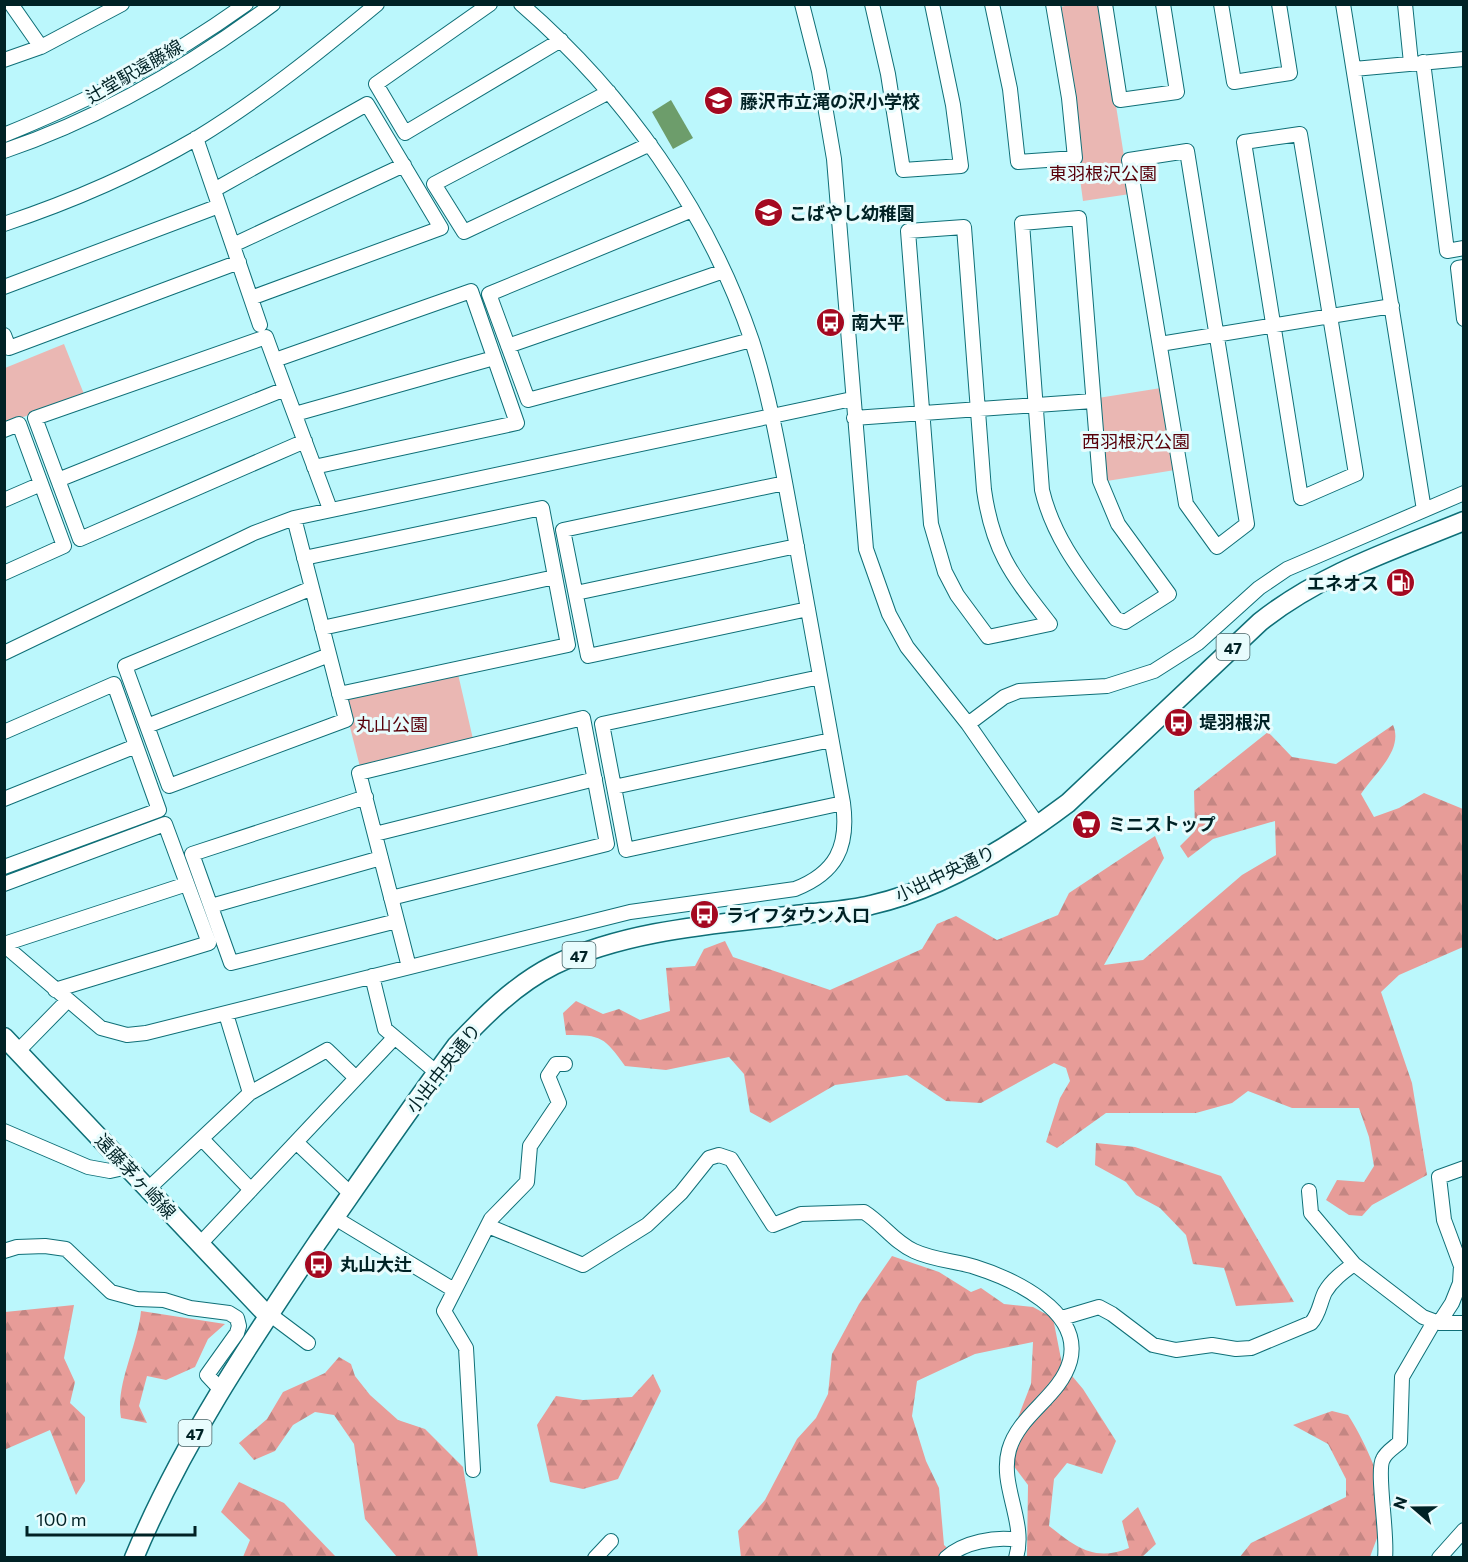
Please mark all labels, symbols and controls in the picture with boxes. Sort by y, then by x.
street label: 辻堂駅遠藤線 [82,34,186,108]
school or university icon: 藤沢市立滝の沢小学校 [703,85,735,117]
place label: 藤沢市立滝の沢小学校 [740,90,920,112]
park label: 東羽根沢公園 [1049,162,1157,184]
school or university icon: こばやし幼稚園 [752,197,784,229]
place label: こばやし幼稚園 [789,202,915,224]
bus stop icon: 南大平 [814,306,846,338]
place label: 南大平 [851,311,905,333]
park label: 西羽根沢公園 [1082,430,1190,452]
fuel station icon: エネオス [1384,567,1416,599]
place label: エネオス [1307,572,1379,594]
road number: 47 [1216,634,1250,660]
bus stop icon: 堤羽根沢 [1162,706,1194,738]
place label: 堤羽根沢 [1199,711,1271,733]
park label: 丸山公園 [356,713,428,735]
supermarket icon: ミニストップ [1071,808,1103,840]
place label: ミニストップ [1108,813,1216,835]
street label: 小出中央通り [891,840,999,906]
bus stop icon: ライフタウン入口 [689,899,721,931]
place label: ライフタウン入口 [726,904,870,926]
road number: 47 [562,942,596,968]
street label: 小出中央通り [401,1019,485,1117]
street label: 遠藤茅ヶ崎線 [91,1129,181,1223]
bus stop icon: 丸山大辻 [303,1248,335,1280]
place label: 丸山大辻 [340,1253,412,1275]
road number: 47 [178,1420,212,1446]
north arrow [1384,1478,1444,1538]
text: N [1388,1494,1410,1512]
scale bar [27,1499,195,1537]
text: 100 m [36,1508,86,1530]

